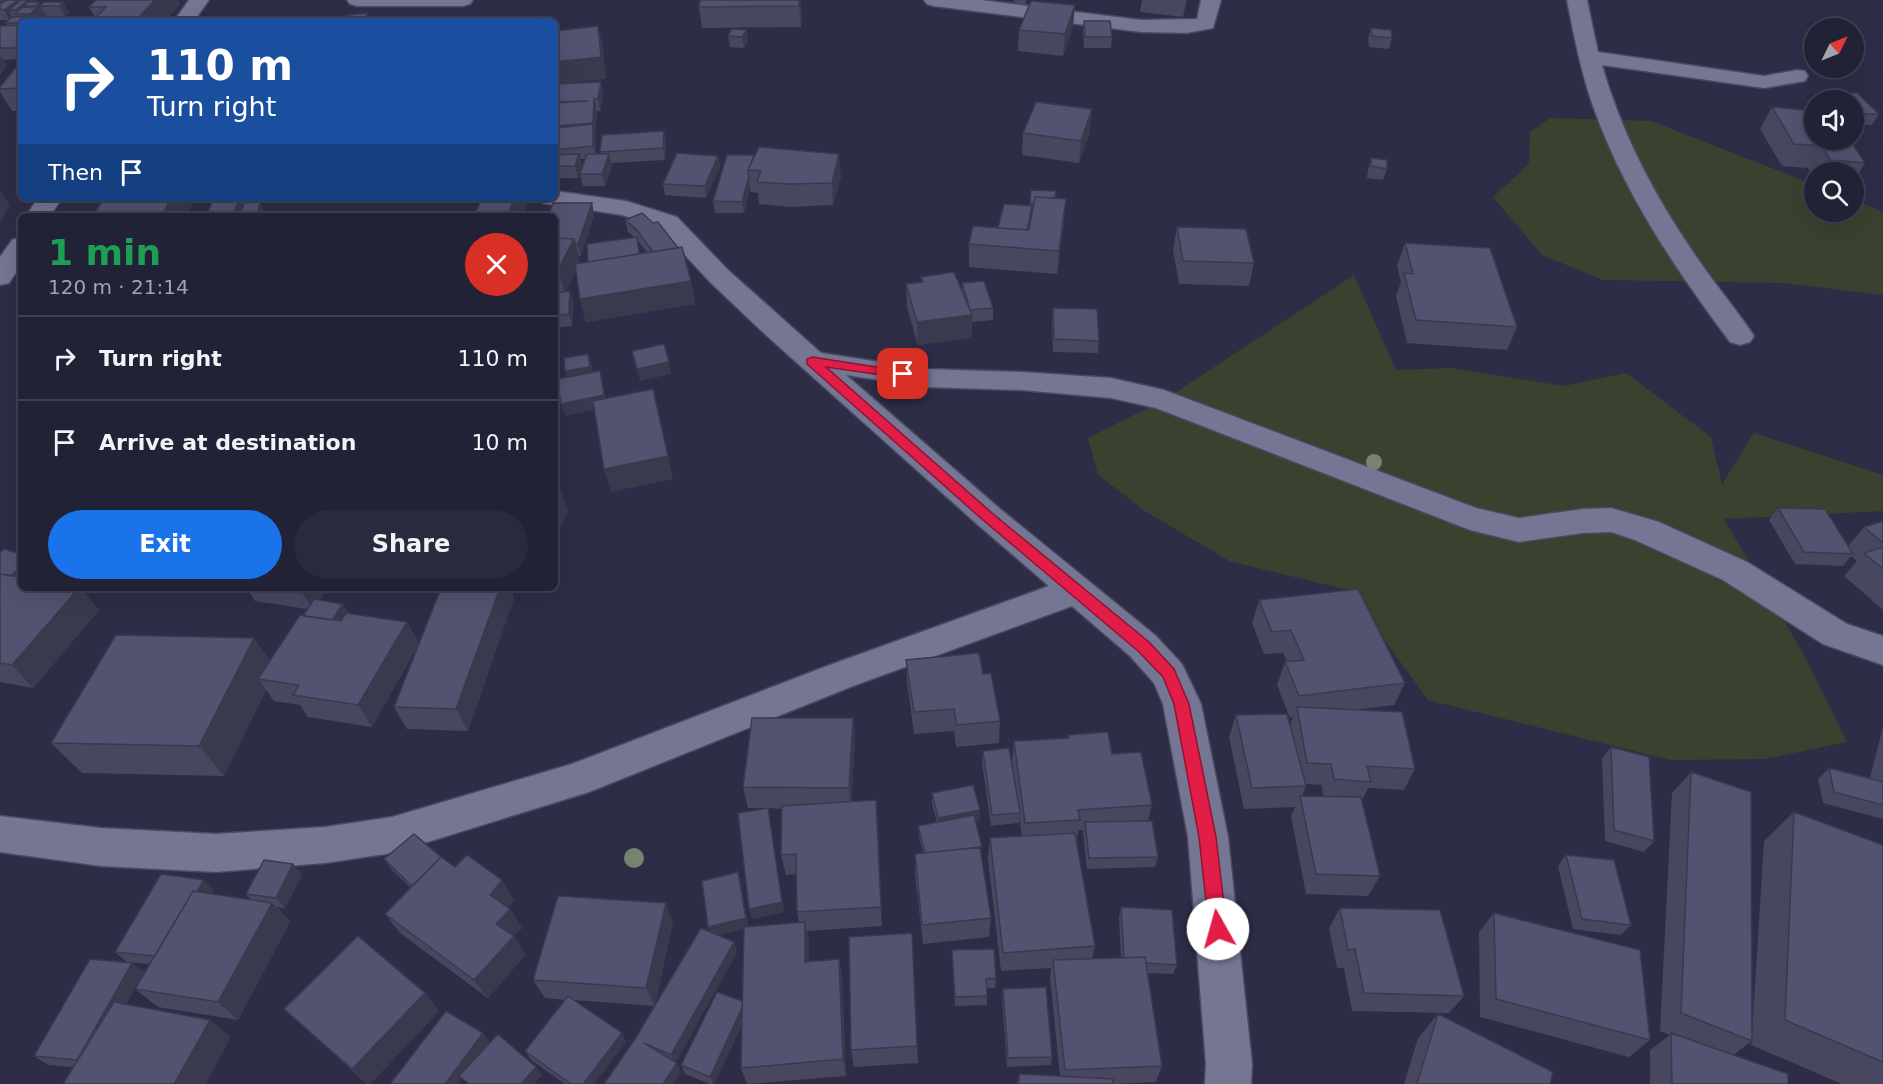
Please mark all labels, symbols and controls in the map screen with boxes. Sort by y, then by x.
north arrow [1804,18,1864,78]
map controls [1804,18,1864,222]
text: 110 m [147,41,293,90]
icon: right [48,42,126,120]
button: sound [1804,90,1864,150]
text: Turn right [147,91,276,122]
icon: arrive [115,156,148,189]
text: Then [48,160,103,185]
button: search [1804,162,1864,222]
text: 1 min [48,232,161,273]
button: close [465,233,528,296]
text: 120 m · 21:14 [48,275,189,299]
icon: right [48,342,81,375]
text: Turn right [99,346,222,371]
text: 110 m [458,346,528,371]
pin [877,348,928,399]
icon: arrive [886,357,919,390]
icon: arrive [48,426,81,459]
text: Arrive at destination [99,430,356,455]
text: 10 m [472,430,528,455]
button: Exit [48,510,282,579]
button: Share [294,510,528,579]
position arrow [1186,897,1250,961]

